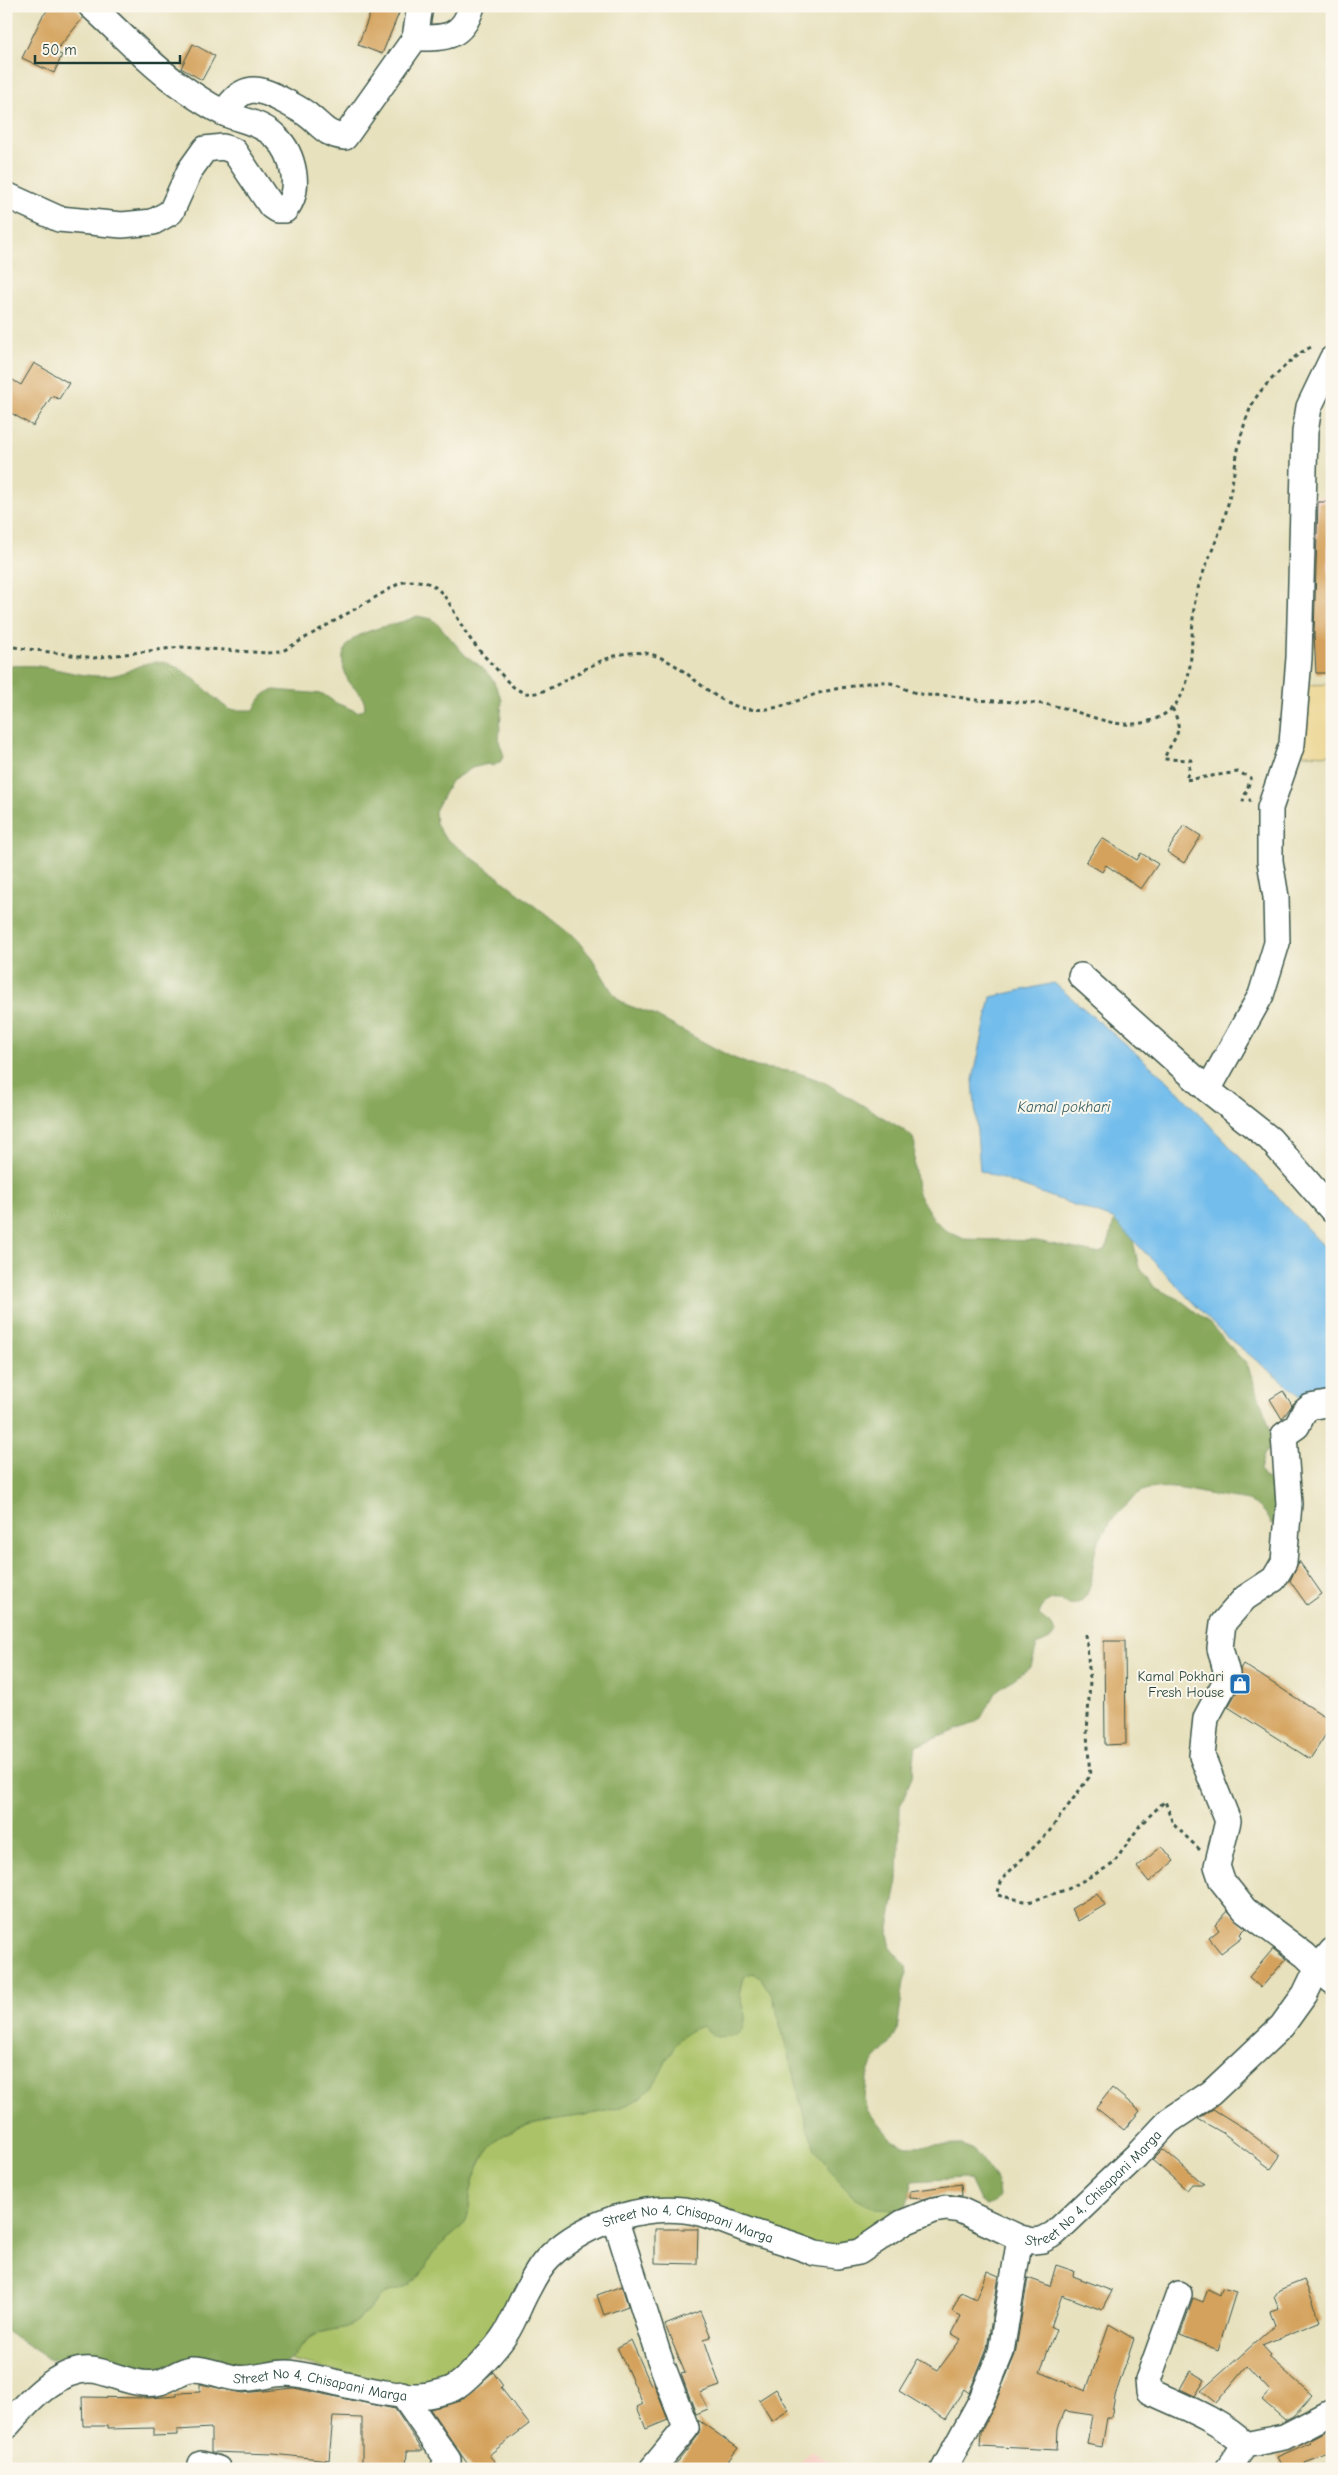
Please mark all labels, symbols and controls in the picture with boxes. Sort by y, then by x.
scale bar [35,32,180,64]
text: 50 m [42,41,77,59]
water label: Kamal pokhari [1018,1098,1111,1116]
place label: Kamal Pokhari Fresh House [1137,1668,1224,1701]
shop icon: Kamal Pokhari Fresh House [1228,1672,1252,1696]
street label: Street No 4, Chisapani Marga [1024,2126,1165,2250]
street label: Street No 4, Chisapani Marga [600,2201,775,2246]
street label: Street No 4, Chisapani Marga [232,2365,408,2404]

